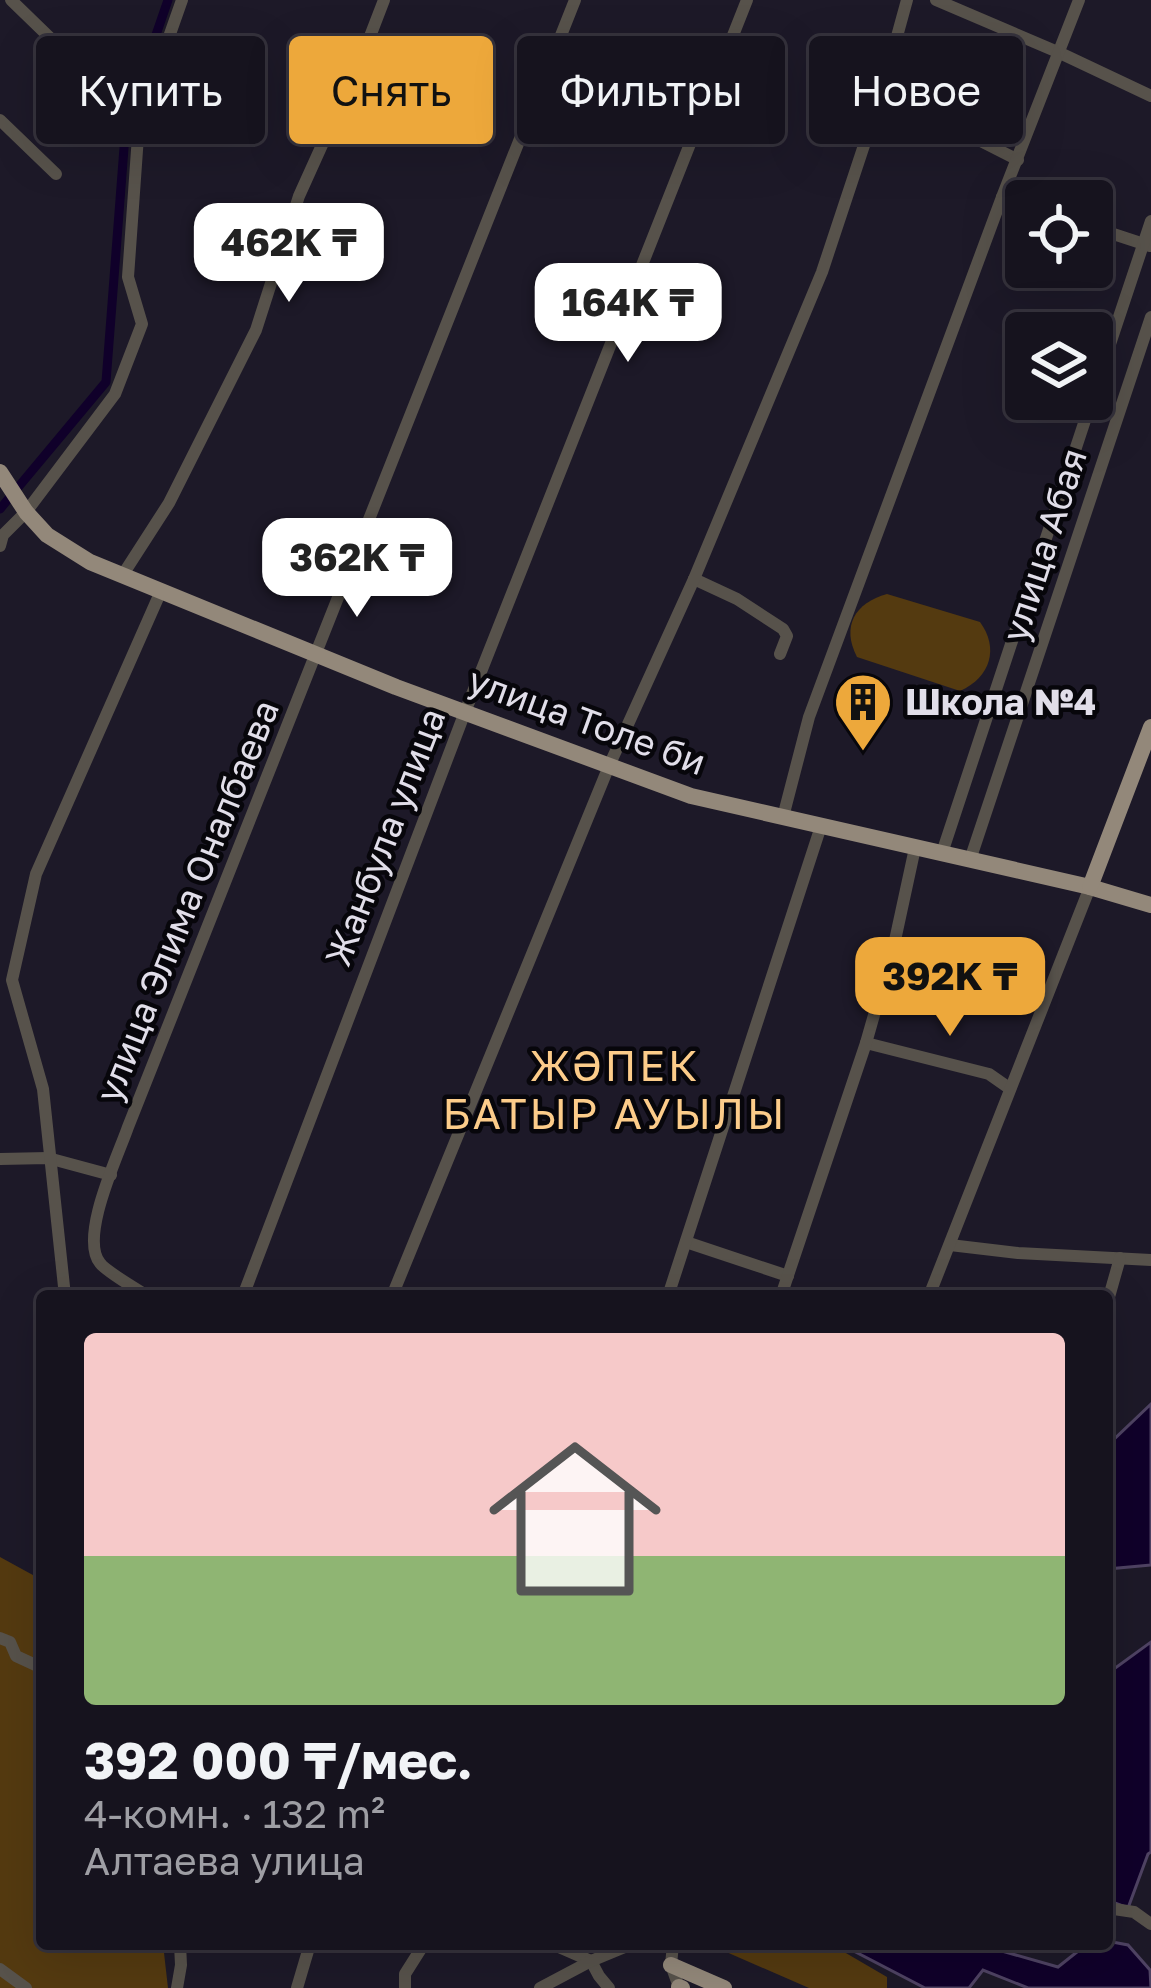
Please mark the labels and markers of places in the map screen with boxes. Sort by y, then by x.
pin: 462K ₸ [191,203,387,305]
pin: 164K ₸ [530,263,726,365]
pin: 362K ₸ [259,518,455,620]
building icon: Школа №4 [832,671,894,753]
place label: Школа №4 [905,680,1096,723]
pin: 392K ₸ [852,937,1048,1039]

